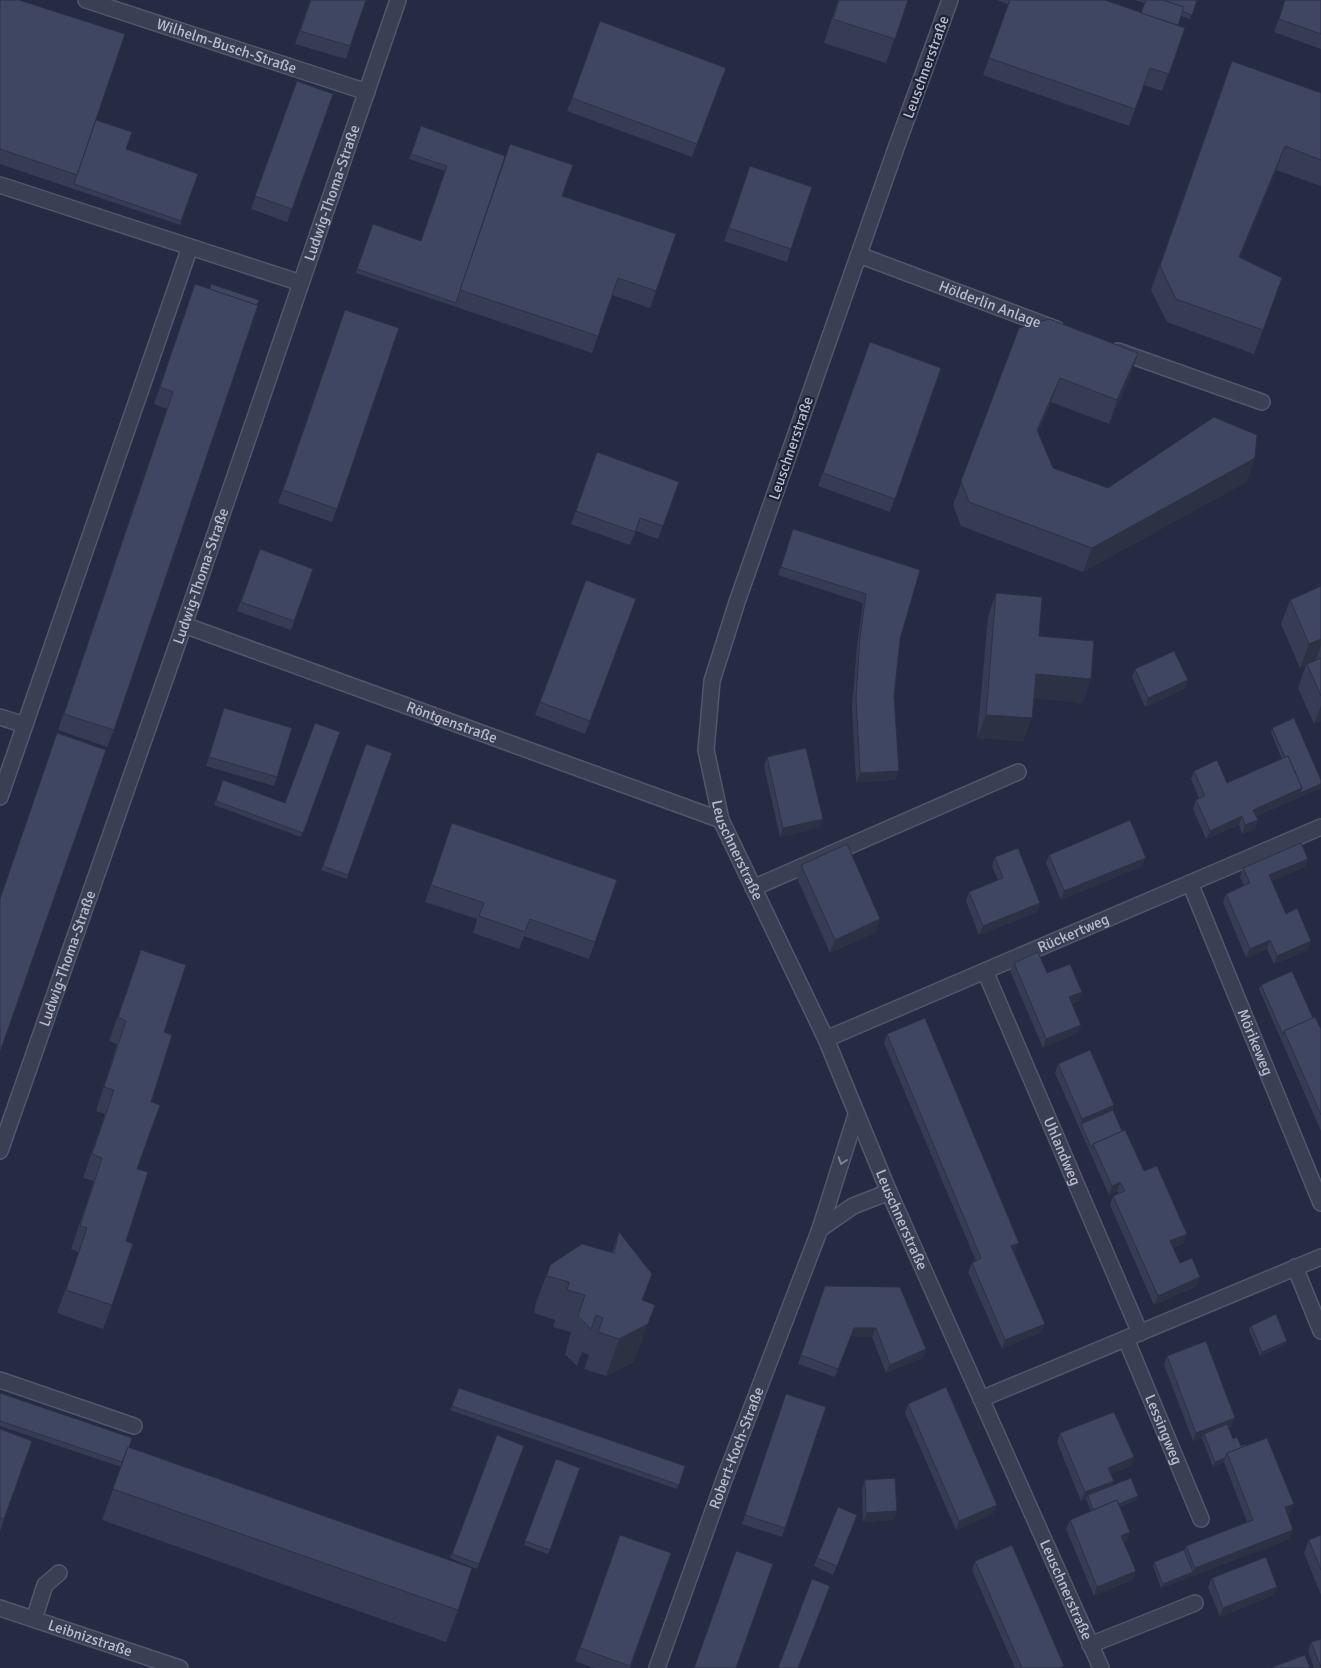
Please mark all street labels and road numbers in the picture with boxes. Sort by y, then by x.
street label: Leuschnerstraße [899,13,953,121]
street label: Wilhelm-Busch-Straße [154,15,299,77]
street label: Ludwig-Thoma-Straße [300,122,364,263]
street label: Hölderlin Anlage [936,277,1044,332]
street label: Leuschnerstraße [765,394,817,502]
street label: Ludwig-Thoma-Straße [169,506,232,647]
street label: Röntgenstraße [404,698,500,747]
street label: Leuschnerstraße [708,798,767,903]
street label: Ludwig-Thoma-Straße [35,888,99,1029]
street label: Rückertweg [1035,910,1112,956]
street label: Mörikeweg [1233,1006,1277,1078]
street label: Uhlandweg [1040,1114,1085,1188]
street label: Leuschnerstraße [872,1167,932,1273]
street label: Robert-Koch-Straße [705,1384,768,1511]
street label: Lessingweg [1141,1392,1186,1467]
street label: Leuschnerstraße [1036,1537,1096,1643]
street label: Leibnizstraße [46,1616,135,1660]

